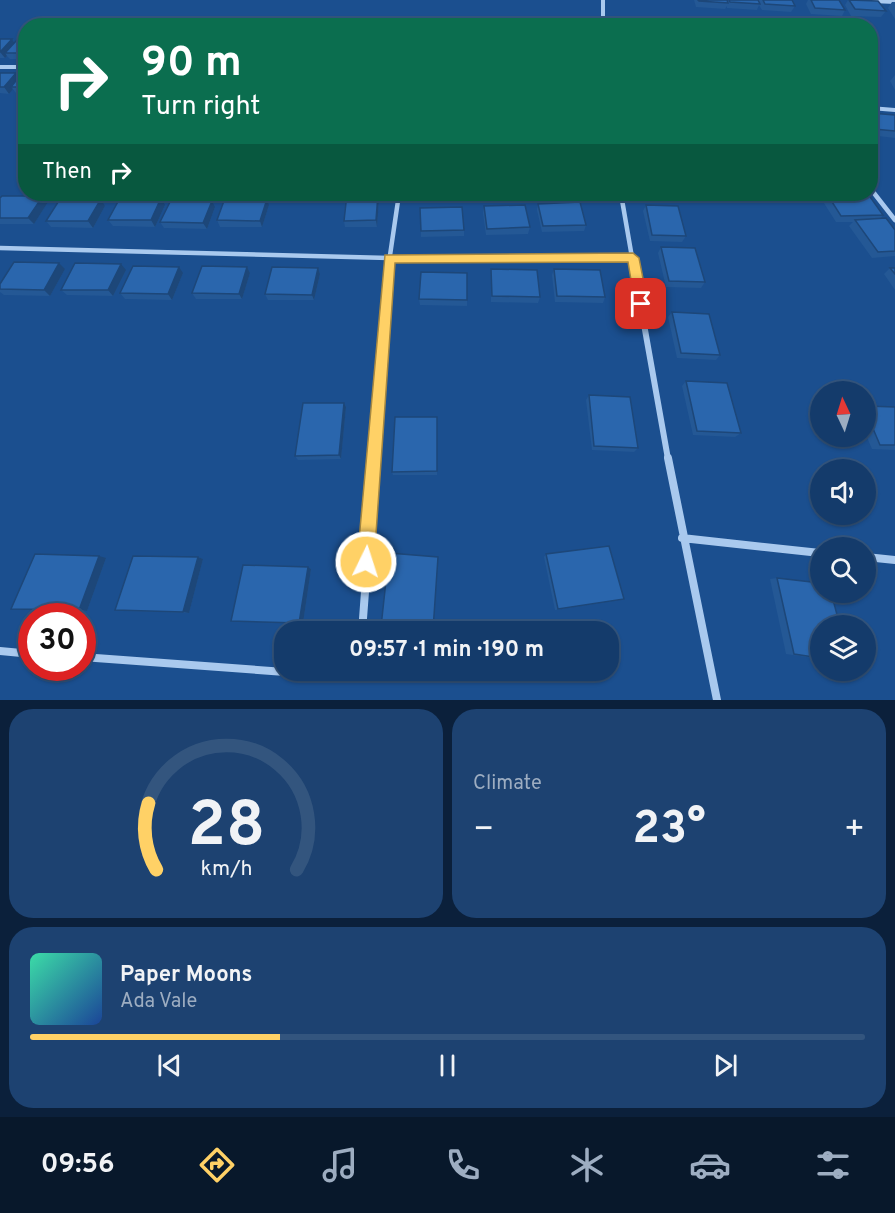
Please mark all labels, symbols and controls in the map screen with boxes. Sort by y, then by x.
text: 90 m [141,38,242,91]
icon: right [42,42,120,120]
text: Turn right [141,90,260,124]
icon: right [104,156,137,189]
text: Then [42,159,92,186]
pin [615,278,666,329]
icon: arrive [624,287,657,320]
north arrow [810,381,876,447]
map controls [810,381,876,681]
button: sound [810,459,876,525]
position arrow [334,530,398,594]
button: search [810,537,876,603]
speed limit sign: 30 [18,603,96,681]
button: layers [810,615,876,681]
text: 09:57 · 1 min · 190 m [349,637,544,664]
text: Climate [473,771,542,797]
text: 28 [187,789,265,868]
text: 23° [632,802,706,859]
text: − [473,810,494,852]
text: + [844,810,865,852]
text: km/h [200,857,252,884]
text: Paper Moons [120,962,252,989]
text: Ada Vale [120,989,197,1015]
icon: previous [153,1049,186,1082]
icon: pause [431,1049,464,1082]
icon: next [709,1049,742,1082]
icon: directions [196,1144,238,1186]
icon: music [319,1144,361,1186]
icon: phone [442,1144,484,1186]
icon: climate [566,1144,608,1186]
icon: car [689,1144,731,1186]
icon: filters [812,1144,854,1186]
text: 09:56 [41,1148,115,1182]

